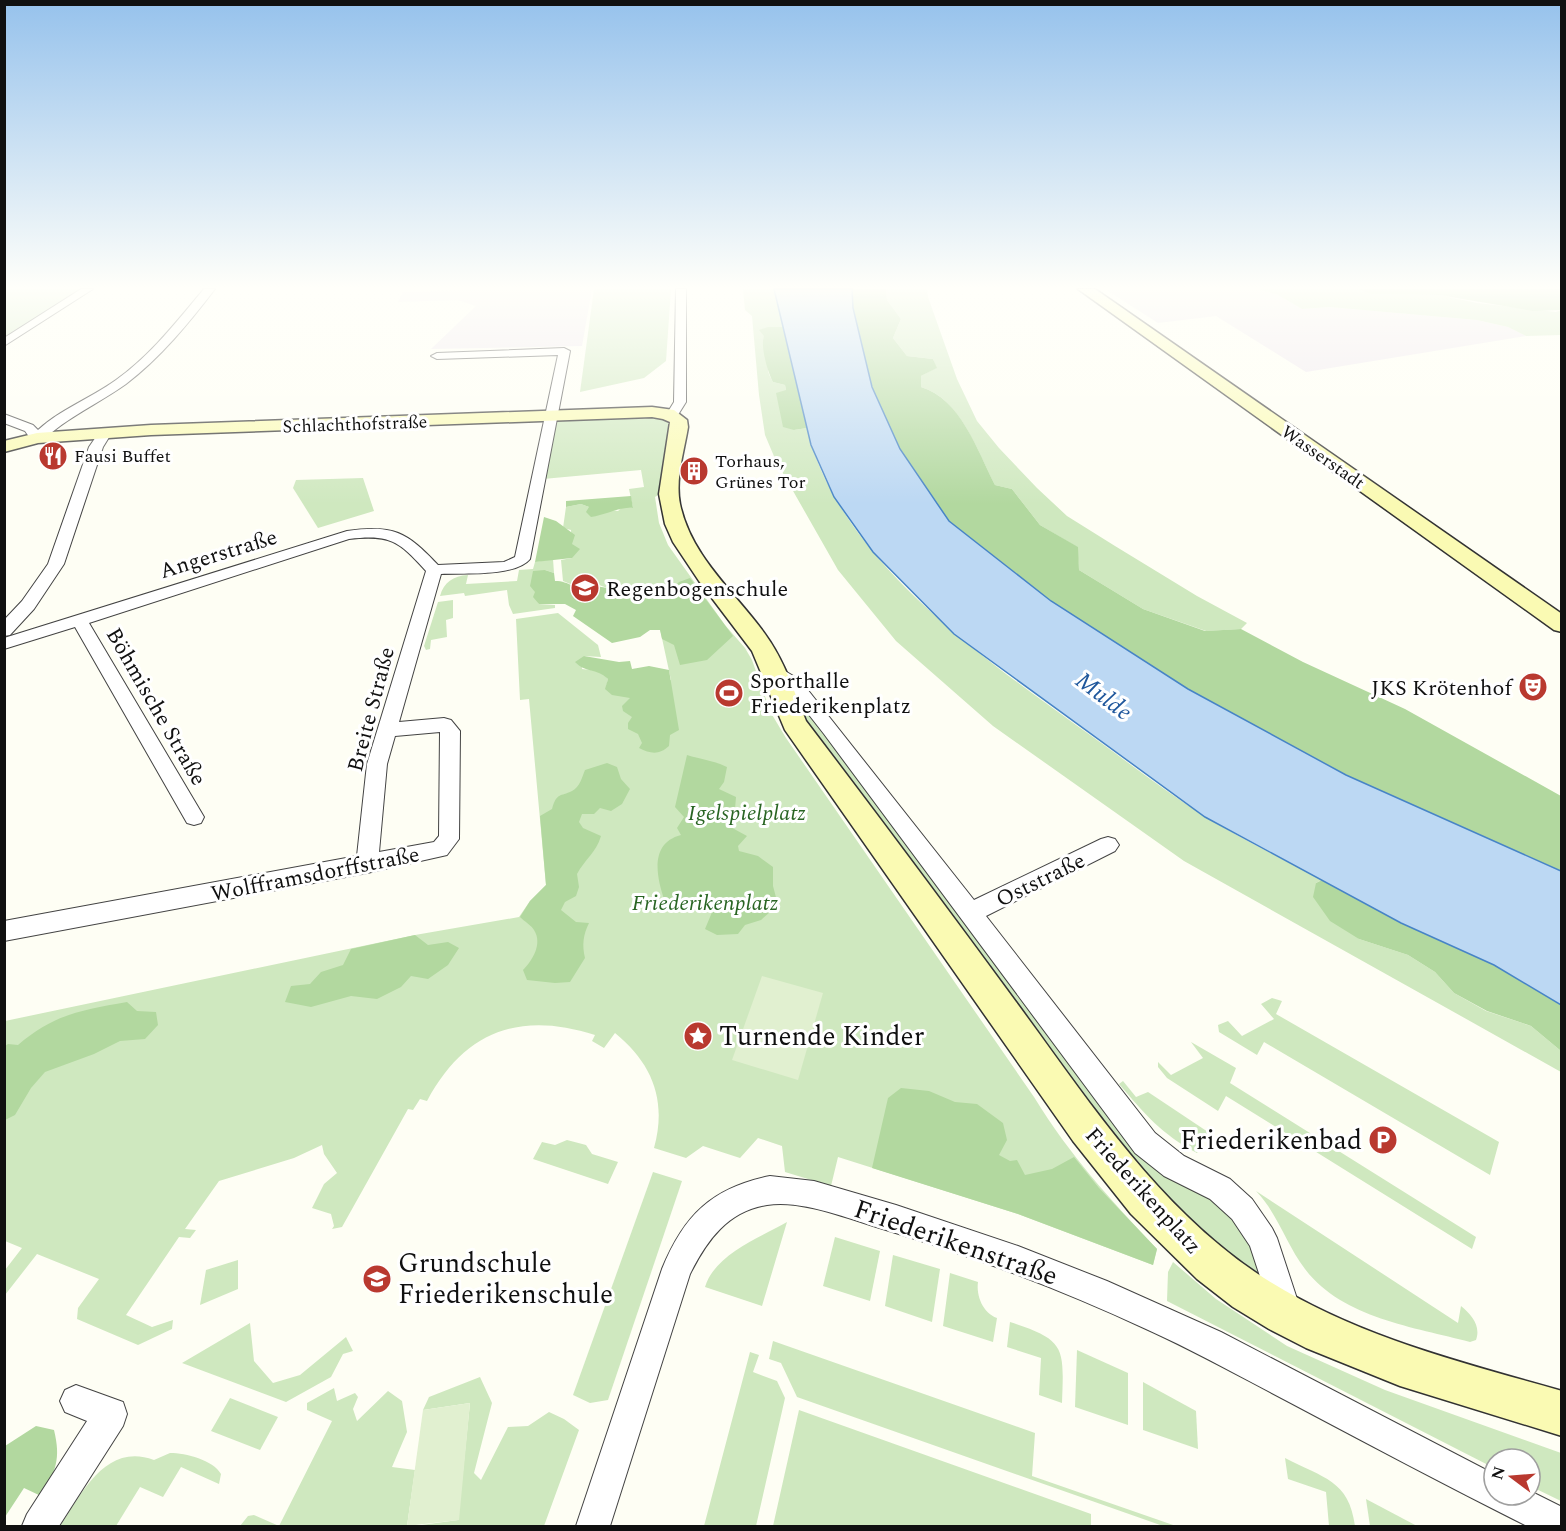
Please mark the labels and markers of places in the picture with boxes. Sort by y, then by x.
restaurant icon: Fausi Buffet [37,440,69,472]
place label: Fausi Buffet [74,443,171,470]
place label: Torhaus, Grünes Tor [715,448,806,496]
building icon: Torhaus, Grünes Tor [678,455,710,487]
school or university icon: Regenbogenschule [569,572,601,604]
place label: Regenbogenschule [606,573,788,606]
place label: Sporthalle Friederikenplatz [750,665,911,723]
theatre icon: JKS Krötenhof [1517,671,1549,703]
place label: JKS Krötenhof [1371,672,1513,705]
sports icon: Sporthalle Friederikenplatz [713,677,745,709]
place label: Turnende Kinder [719,1016,925,1058]
place icon: Turnende Kinder [682,1020,714,1052]
place label: Friederikenbad [1180,1120,1362,1162]
parking icon: Friederikenbad [1367,1124,1399,1156]
place label: Grundschule Friederikenschule [398,1243,613,1316]
school or university icon: Grundschule Friederikenschule [361,1263,393,1295]

